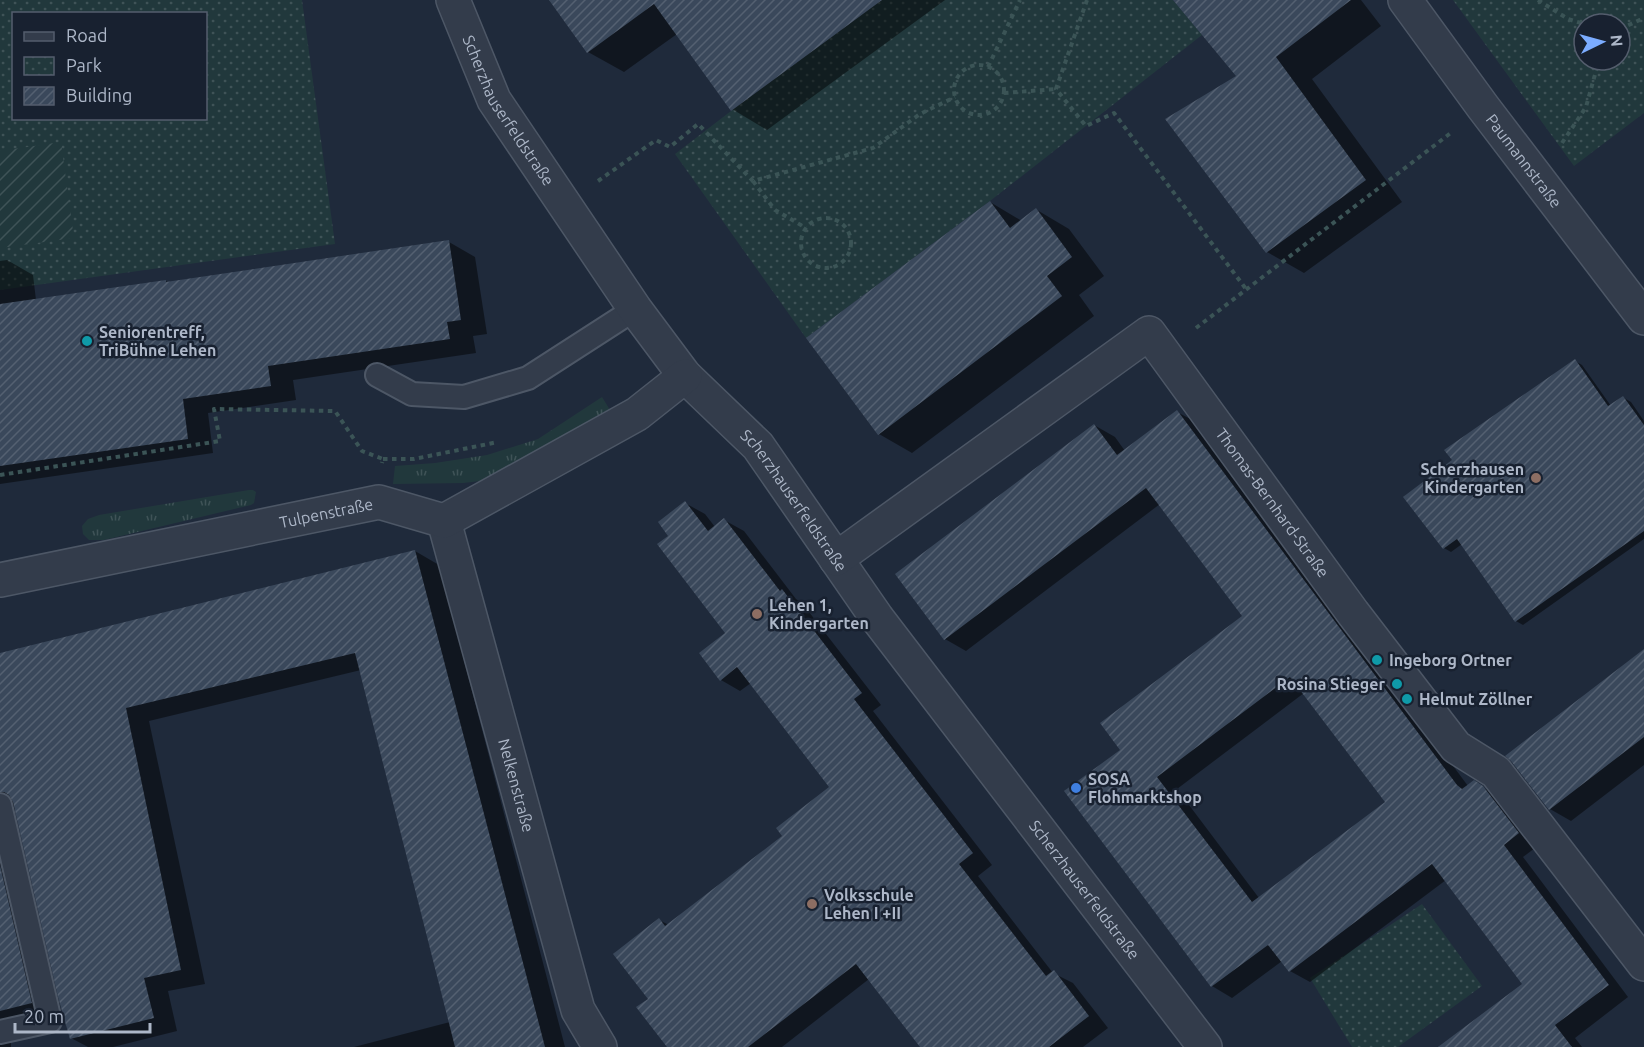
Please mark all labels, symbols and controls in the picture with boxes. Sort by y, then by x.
legend [12,12,207,120]
north arrow [1572,12,1632,72]
text: Road [66,25,108,45]
street label: Scherzhauserfeldstraße [459,33,558,189]
text: N [1607,34,1626,47]
text: Park [66,55,102,75]
text: Building [66,85,132,105]
street label: Paumannstraße [1483,110,1565,211]
place label: Seniorentreff, TriBühne Lehen [99,323,216,359]
marker: Seniorentreff, TriBühne Lehen [80,334,94,348]
street label: Thomas-Bernhard-Straße [1212,425,1333,581]
street label: Scherzhauserfeldstraße [737,426,851,575]
place label: Scherzhausen Kindergarten [1420,460,1524,496]
marker: Scherzhausen Kindergarten [1529,471,1543,485]
street label: Tulpenstraße [278,494,375,531]
place label: Lehen 1, Kindergarten [769,596,869,632]
marker: Lehen 1, Kindergarten [750,607,764,621]
place label: Ingeborg Ortner [1389,651,1512,669]
marker: Ingeborg Ortner [1370,653,1384,667]
place label: Rosina Stieger [1276,675,1385,693]
marker: Rosina Stieger [1390,677,1404,691]
place label: Helmut Zöllner [1419,690,1533,708]
marker: Helmut Zöllner [1400,692,1414,706]
street label: Nelkenstraße [495,736,538,834]
place label: SOSA Flohmarktshop [1088,770,1202,806]
marker: SOSA Flohmarktshop [1069,781,1083,795]
street label: Scherzhauserfeldstraße [1026,817,1144,963]
place label: Volksschule Lehen I +II [824,886,914,922]
marker: Volksschule Lehen I +II [805,897,819,911]
scale bar [15,996,150,1034]
text: 20 m [24,1006,64,1026]

